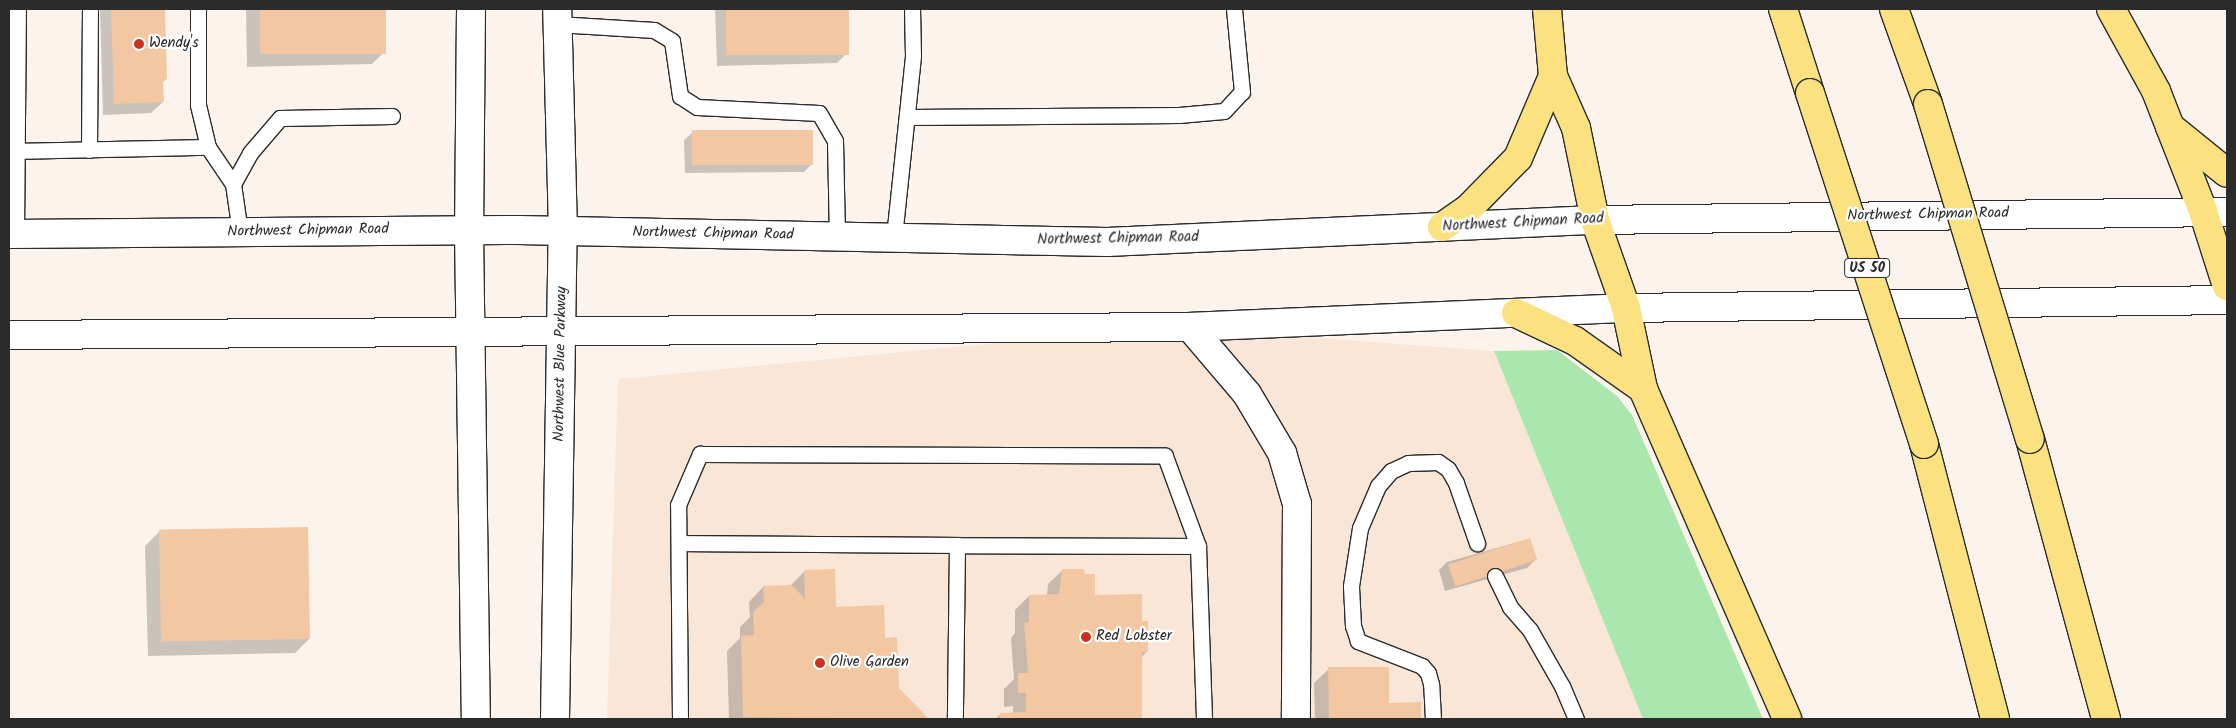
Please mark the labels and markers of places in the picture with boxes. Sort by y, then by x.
place label: Wendy's [149,35,199,53]
marker: Wendy's [133,38,145,50]
place label: Red Lobster [1096,628,1172,646]
marker: Red Lobster [1080,631,1092,643]
place label: Olive Garden [830,654,909,672]
marker: Olive Garden [814,657,826,669]

